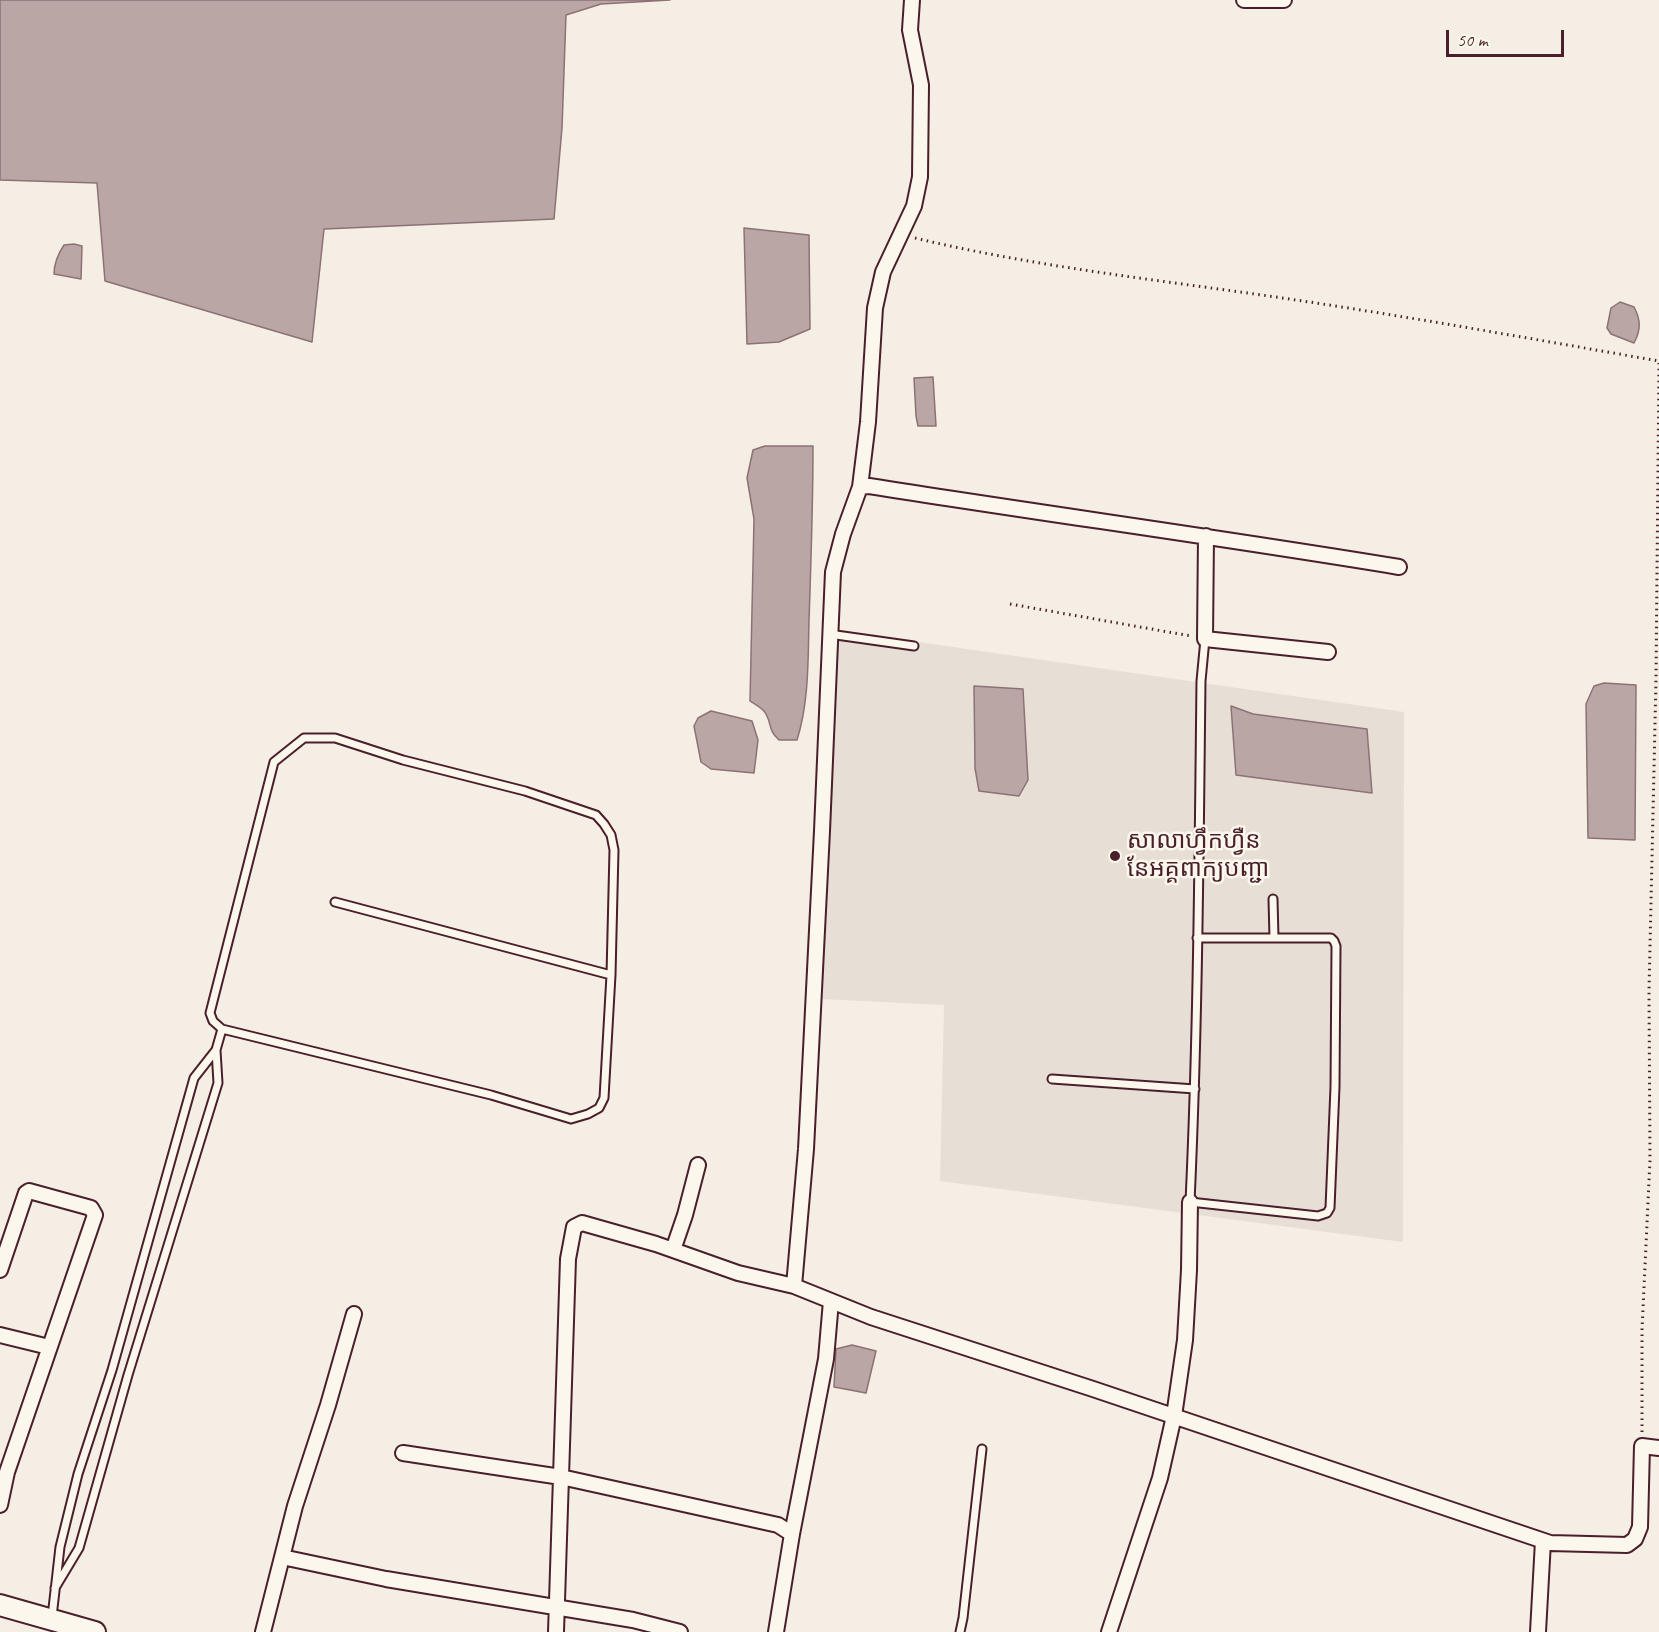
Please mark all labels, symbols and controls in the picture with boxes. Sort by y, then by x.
scale bar [1449,18,1568,56]
text: 50 m [1457,29,1488,51]
place label: សាលាហ្វឹកហ្វឺន នែអគ្គពាក្យបញ្ជា [1127,828,1269,884]
marker: សាលាហ្វឹកហ្វឺន នែអគ្គពាក្យបញ្ជា [1108,849,1122,863]

